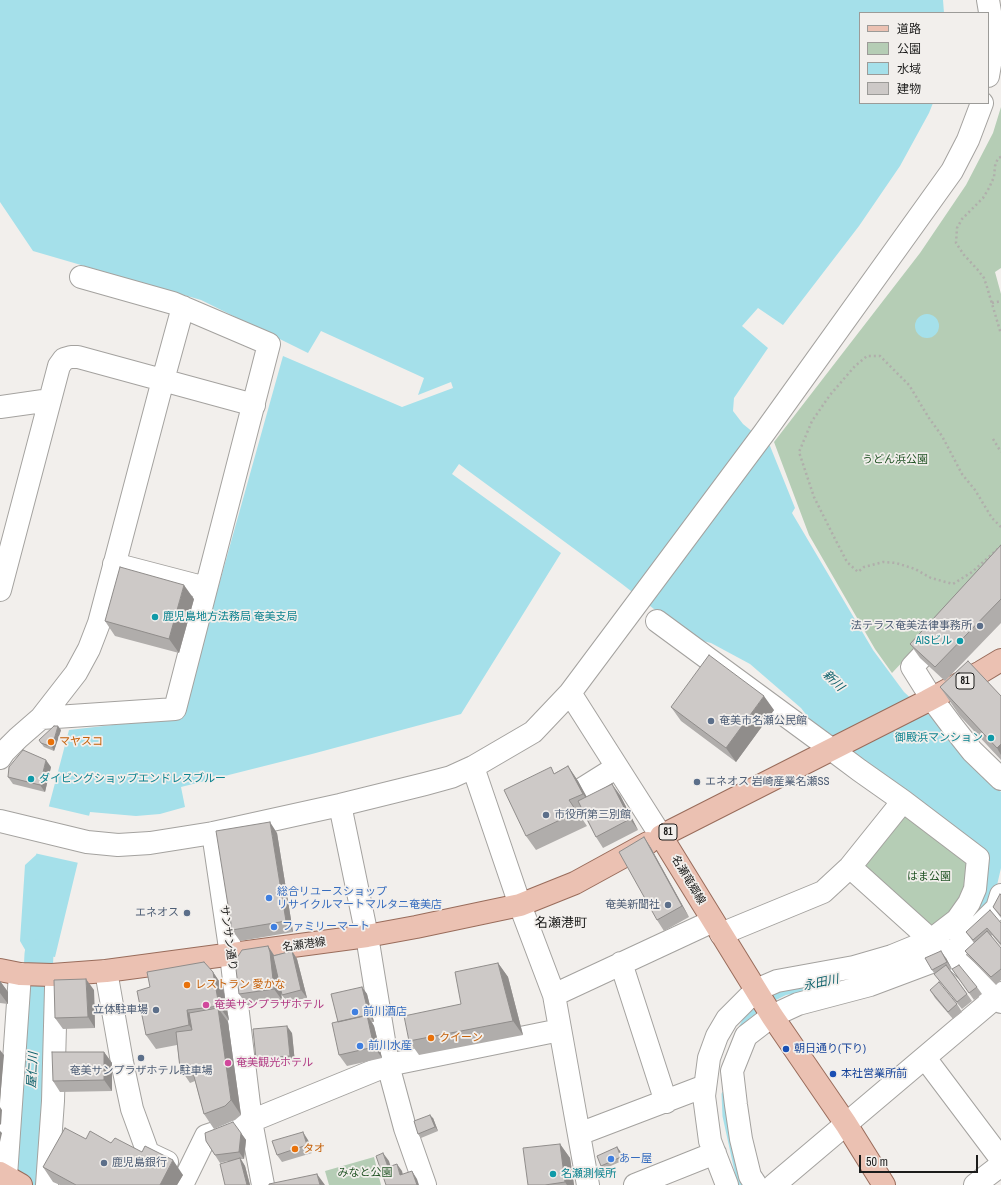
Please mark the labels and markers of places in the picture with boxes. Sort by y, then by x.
place label: 鹿児島地方法務局 奄美支局 [163,610,298,624]
marker: 鹿児島地方法務局 奄美支局 [150,612,160,622]
place label: 法テラス奄美法律事務所 [851,619,972,633]
marker: 法テラス奄美法律事務所 [975,621,985,631]
place label: AISビル [915,634,952,648]
marker: AISビル [955,636,965,646]
place label: 奄美市名瀬公民館 [719,714,807,728]
marker: 奄美市名瀬公民館 [706,716,716,726]
place label: 御殿浜マンション [895,731,983,745]
marker: 御殿浜マンション [986,733,996,743]
place label: マヤスコ [59,735,103,749]
marker: マヤスコ [46,737,56,747]
place label: ダイビングショップエンドレスブルー [39,772,226,786]
marker: ダイビングショップエンドレスブルー [26,774,36,784]
place label: エネオス 岩崎産業名瀬SS [705,775,830,789]
marker: エネオス 岩崎産業名瀬SS [692,777,702,787]
place label: 市役所第三別館 [554,808,631,822]
marker: 市役所第三別館 [541,810,551,820]
place label: 総合リユースショップ リサイクルマートマルタニ奄美店 [277,885,442,911]
marker: 総合リユースショップ リサイクルマートマルタニ奄美店 [264,893,274,903]
place label: 奄美新聞社 [605,898,660,912]
marker: 奄美新聞社 [663,900,673,910]
place label: エネオス [135,906,179,920]
marker: エネオス [182,908,192,918]
place label: ファミリーマート [282,920,370,934]
marker: ファミリーマート [269,922,279,932]
place label: レストラン 愛かな [195,978,286,992]
marker: レストラン 愛かな [182,980,192,990]
place label: 奄美サンプラザホテル [214,998,324,1012]
marker: 奄美サンプラザホテル [201,1000,211,1010]
place label: 立体駐車場 [93,1003,148,1017]
marker: 立体駐車場 [151,1005,161,1015]
place label: 前川酒店 [363,1005,407,1019]
marker: 前川酒店 [350,1007,360,1017]
place label: クイーン [439,1031,483,1045]
marker: クイーン [426,1033,436,1043]
place label: 前川水産 [368,1039,412,1053]
marker: 前川水産 [355,1041,365,1051]
place label: 朝日通り(下り) [794,1042,866,1056]
marker: 朝日通り(下り) [781,1044,791,1054]
marker: 奄美サンプラザホテル駐車場 [136,1053,146,1063]
place label: 奄美観光ホテル [236,1056,313,1070]
marker: 奄美観光ホテル [223,1058,233,1068]
place label: 奄美サンプラザホテル駐車場 [70,1064,212,1078]
place label: 本社営業所前 [841,1067,907,1081]
marker: 本社営業所前 [828,1069,838,1079]
place label: タオ [303,1142,325,1156]
marker: タオ [290,1144,300,1154]
place label: あー屋 [619,1152,652,1166]
marker: あー屋 [606,1154,616,1164]
place label: 鹿児島銀行 [112,1156,167,1170]
marker: 鹿児島銀行 [99,1158,109,1168]
place label: 名瀬測候所 [561,1167,616,1181]
marker: 名瀬測候所 [548,1169,558,1179]

